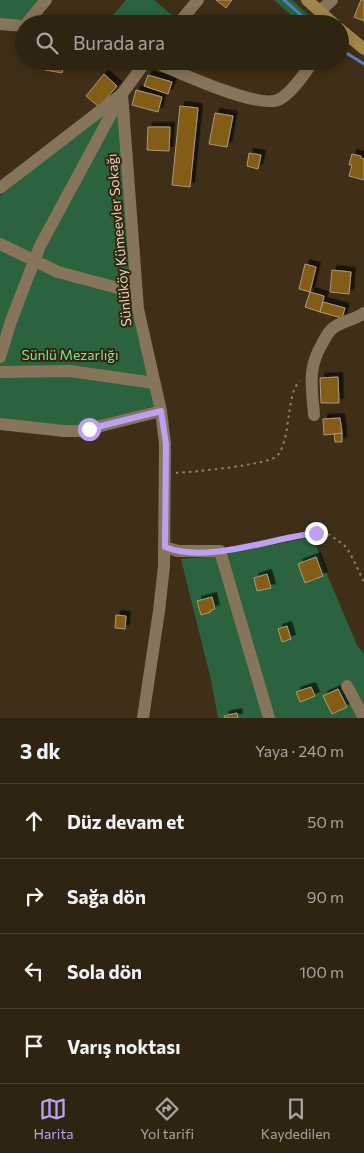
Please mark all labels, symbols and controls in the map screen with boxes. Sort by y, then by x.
search box [15,15,349,70]
icon: search [33,29,61,57]
text: Burada ara [73,31,165,54]
street label: Sünlüköy Kümeevler Sokağı [102,153,135,327]
park label: Sünlü Mezarlığı [21,346,119,363]
route start [78,418,101,441]
route end [305,522,328,545]
text: 3 dk [20,738,61,763]
text: Yaya · 240 m [255,741,344,760]
icon: ahead [20,807,48,835]
text: Düz devam et [67,810,184,833]
text: 50 m [307,812,344,831]
icon: right [20,882,48,910]
text: Sağa dön [67,885,146,908]
text: 90 m [307,887,344,906]
icon: left [20,957,48,985]
text: Sola dön [67,960,142,983]
text: 100 m [299,962,344,981]
icon: arrive [20,1032,48,1060]
text: Varış noktası [67,1035,180,1058]
tab: Harita [33,1095,73,1142]
tab: Yol tarifi [140,1095,194,1142]
tab: Kaydedilen [261,1095,331,1142]

